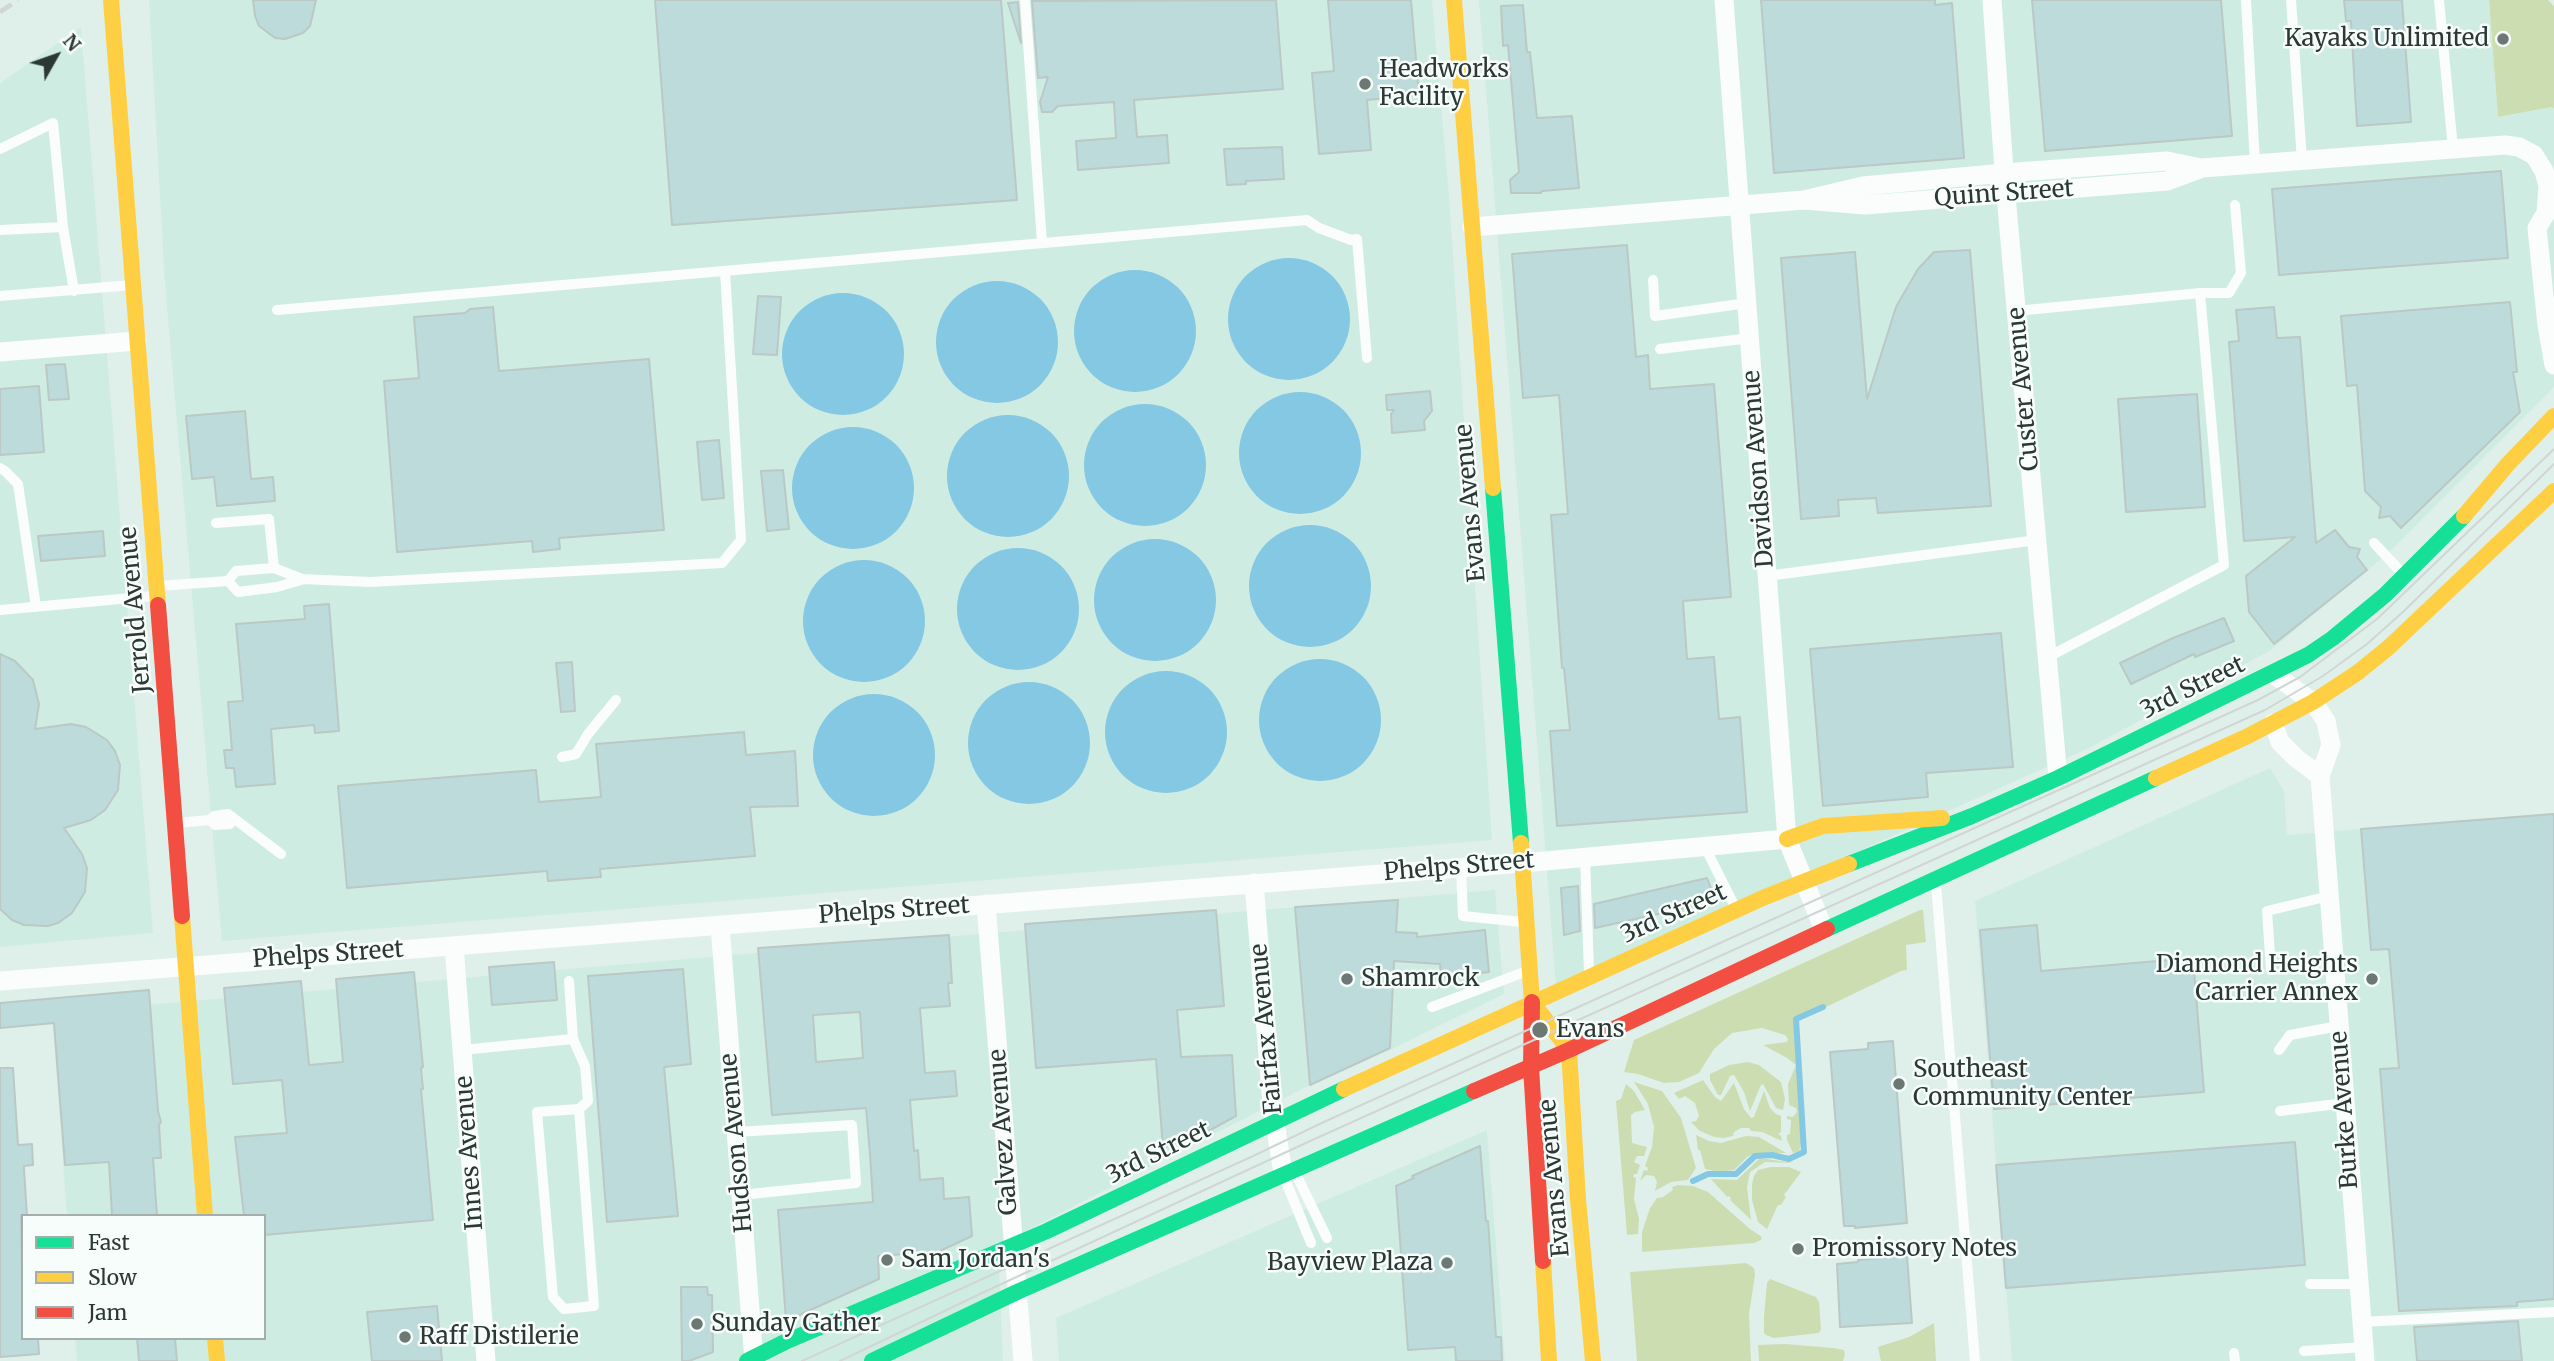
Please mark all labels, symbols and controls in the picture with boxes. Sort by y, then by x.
north arrow [21,21,91,91]
place label: Kayaks Unlimited [2284,25,2489,53]
text: N [58,29,86,56]
marker: Kayaks Unlimited [2495,31,2511,47]
place label: Headworks Facility [1379,56,1509,112]
marker: Headworks Facility [1357,76,1373,92]
street label: Quint Street [1933,175,2075,213]
street label: Custer Avenue [2002,306,2046,472]
street label: Davidson Avenue [1738,369,1780,569]
street label: Evans Avenue [1450,423,1492,583]
street label: Jerrold Avenue [114,525,158,695]
street label: 3rd Street [2136,650,2250,726]
street label: Phelps Street [1382,846,1536,888]
street label: 3rd Street [1617,878,1731,950]
street label: Phelps Street [817,891,971,931]
street label: Phelps Street [251,935,405,975]
street label: Fairfax Avenue [1245,942,1289,1116]
place label: Diamond Heights Carrier Annex [2156,951,2358,1007]
place label: Shamrock [1361,965,1479,993]
marker: Shamrock [1339,971,1355,987]
marker: Diamond Heights Carrier Annex [2364,971,2380,987]
place label: Evans [1556,1016,1625,1044]
marker: Evans [1530,1020,1550,1040]
street label: Burke Avenue [2325,1030,2365,1190]
street label: Galvez Avenue [984,1048,1024,1216]
street label: Hudson Avenue [715,1052,759,1234]
place label: Southeast Community Center [1913,1056,2132,1112]
street label: Innes Avenue [450,1075,490,1231]
marker: Southeast Community Center [1891,1076,1907,1092]
street label: Evans Avenue [1534,1098,1576,1258]
street label: 3rd Street [1102,1115,1216,1191]
legend [21,1214,266,1340]
text: Fast [88,1229,130,1256]
place label: Promissory Notes [1812,1235,2017,1263]
marker: Promissory Notes [1790,1241,1806,1257]
place label: Sam Jordan's [901,1246,1050,1274]
place label: Bayview Plaza [1267,1249,1433,1277]
marker: Sam Jordan's [879,1252,895,1268]
marker: Bayview Plaza [1439,1255,1455,1271]
text: Slow [88,1264,137,1291]
text: Jam [88,1299,127,1326]
place label: Sunday Gather [711,1310,881,1338]
marker: Sunday Gather [689,1316,705,1332]
place label: Raff Distilerie [419,1323,579,1351]
marker: Raff Distilerie [397,1329,413,1345]

